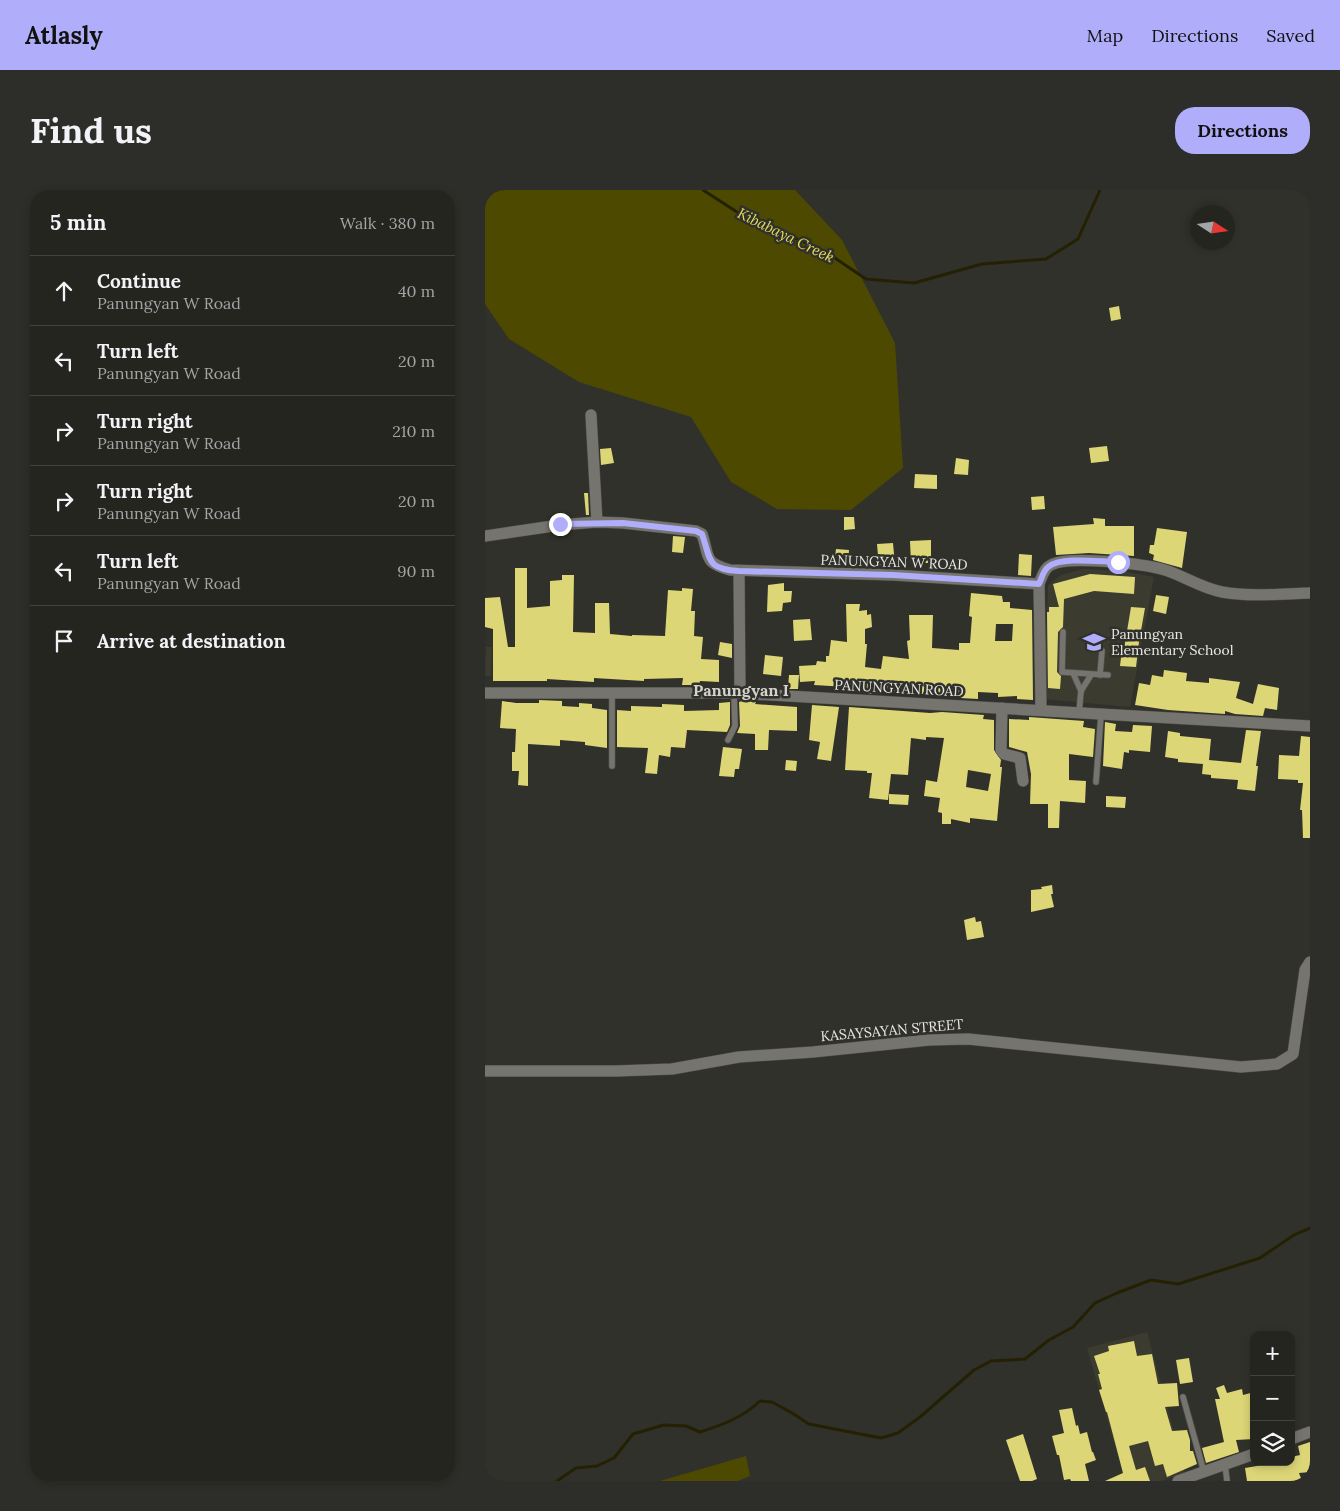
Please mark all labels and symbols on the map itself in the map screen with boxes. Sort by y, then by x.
water label: Kibabaya Creek [735,203,838,267]
north arrow [1190,205,1235,250]
route end [549,513,572,536]
street label: PANUNGYAN W ROAD [820,550,968,574]
route start [1107,551,1130,574]
place label: Panungyan Elementary School [1111,625,1234,659]
school or university icon: Panungyan Elementary School [1081,629,1107,655]
street label: PANUNGYAN ROAD [834,676,964,700]
district label: Panungyan I [693,680,789,700]
street label: KASAYSAYAN STREET [820,1015,964,1045]

